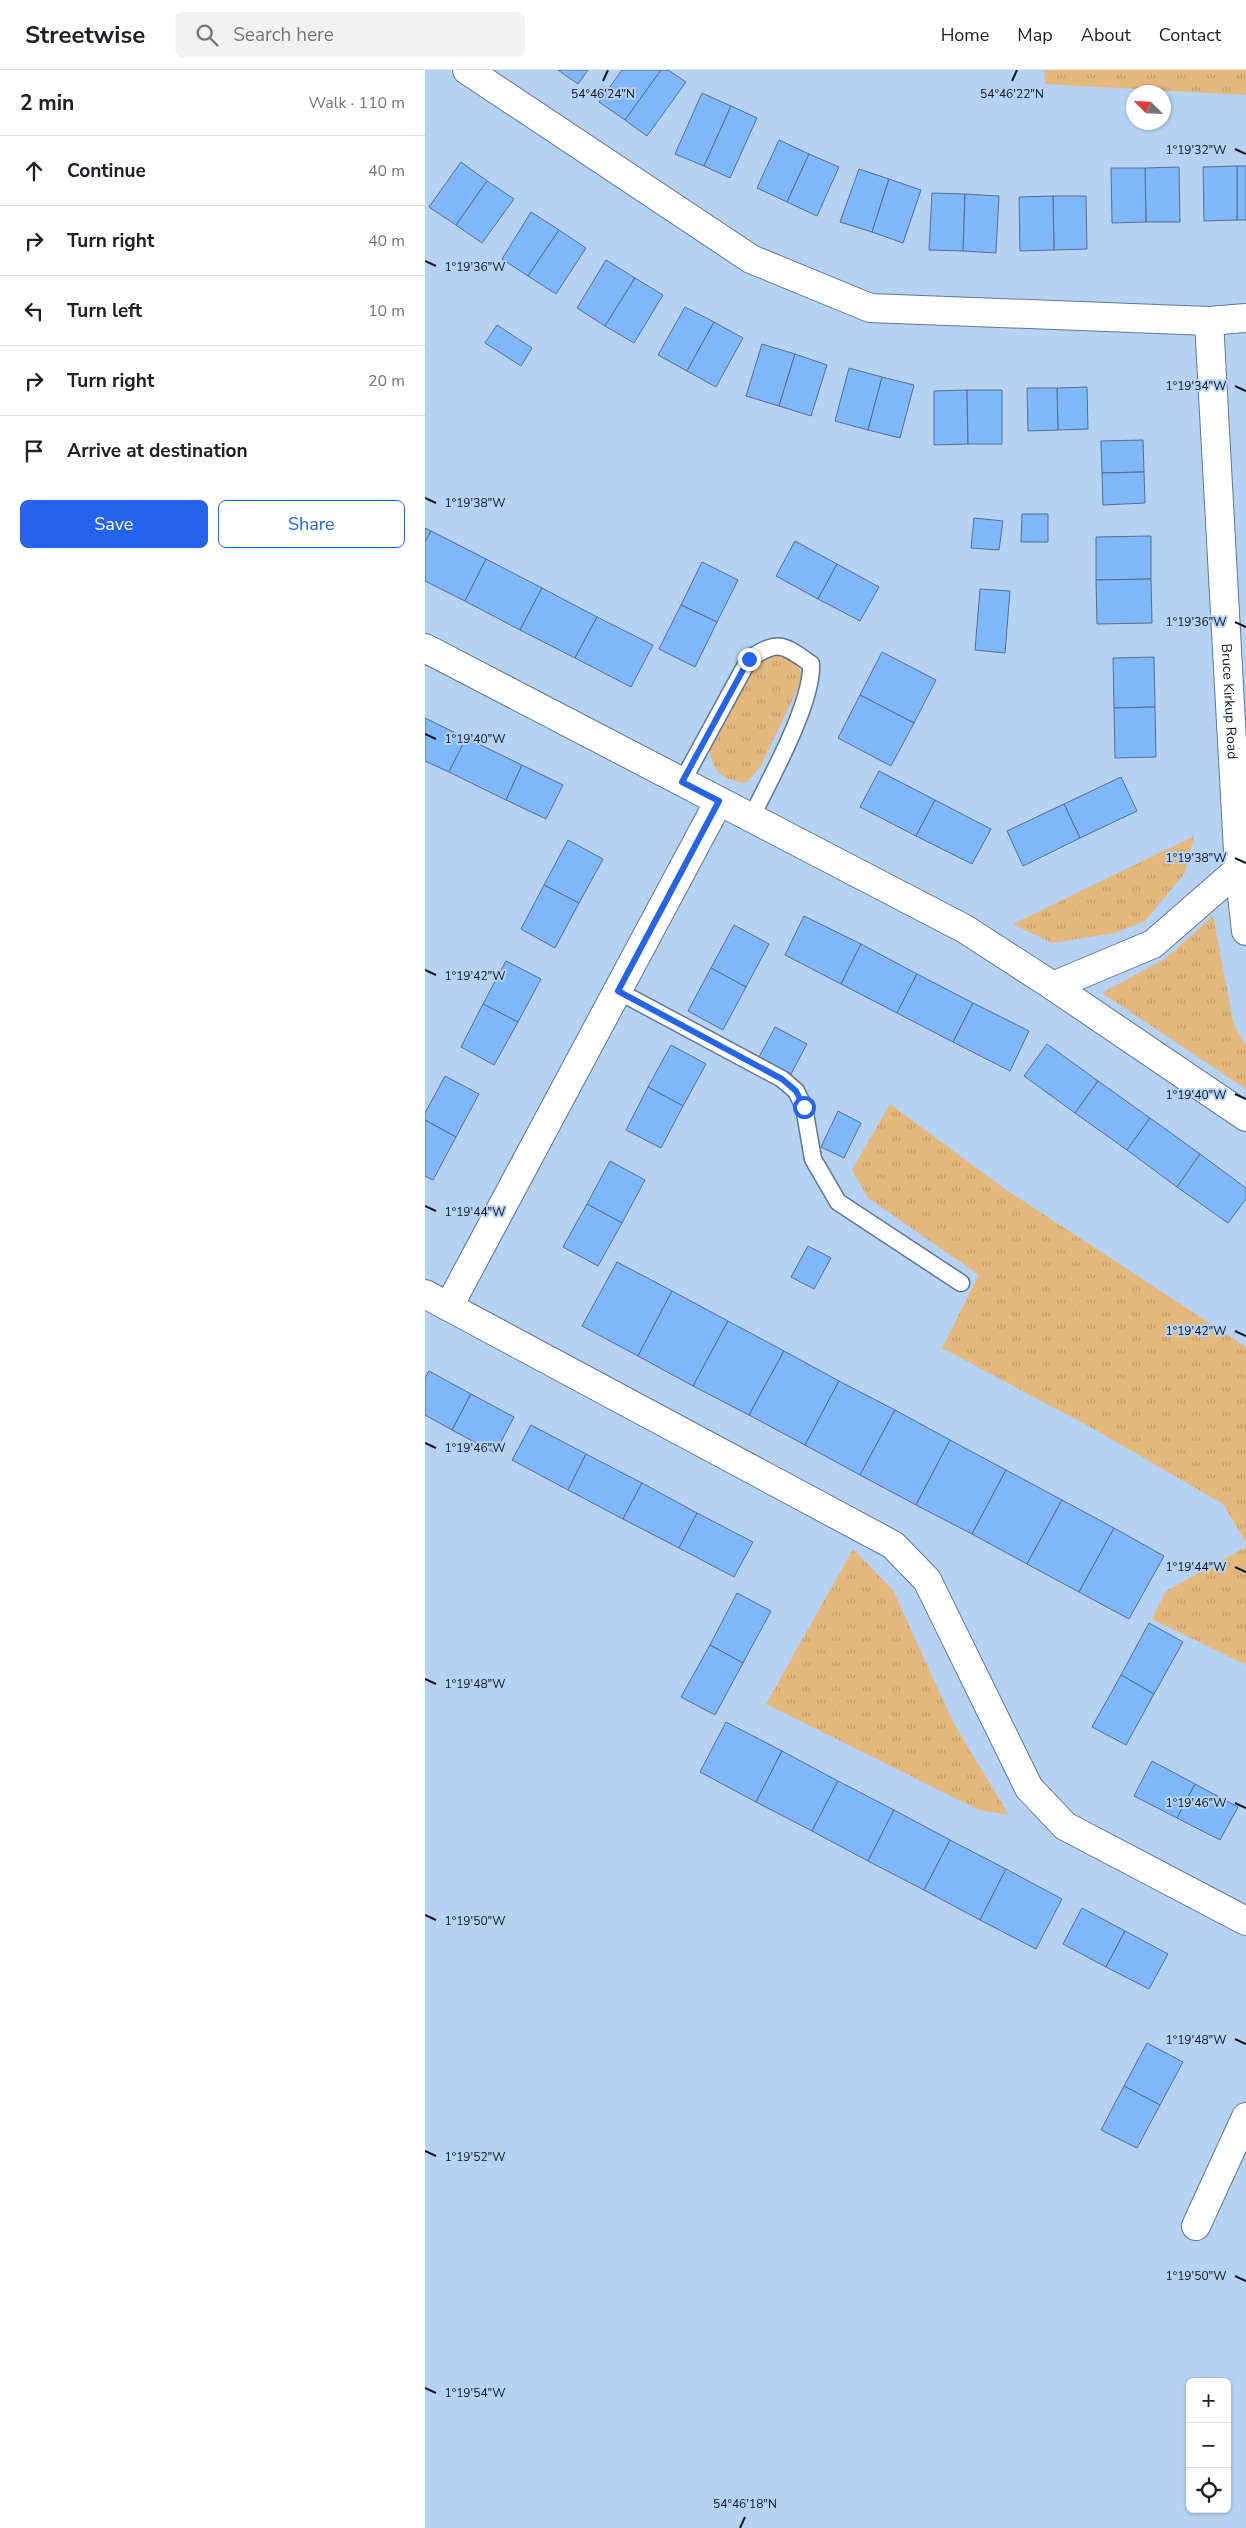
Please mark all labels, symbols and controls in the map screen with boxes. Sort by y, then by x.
search box [175,12,525,57]
text: Streetwise [25,19,145,51]
icon: search [193,21,221,49]
text: Search here [233,22,334,48]
text: Home [941,23,989,47]
text: Map [1017,23,1053,47]
text: About [1081,23,1131,47]
text: Contact [1159,23,1221,47]
north arrow [1126,85,1171,130]
text: 54°46'24"N [571,86,635,102]
text: 54°46'22"N [980,86,1044,102]
text: 2 min [20,89,74,117]
text: Walk · 110 m [309,92,405,114]
text: 1°19'32"W [1165,142,1227,158]
icon: ahead [20,157,48,185]
text: Continue [67,158,146,184]
text: 40 m [368,160,405,182]
icon: right [20,227,48,255]
text: Turn right [67,228,154,254]
text: 40 m [368,230,405,252]
text: 1°19'36"W [444,259,506,275]
icon: left [20,297,48,325]
text: Turn left [67,298,142,324]
text: 10 m [368,300,405,322]
icon: right [20,367,48,395]
text: Turn right [67,368,154,394]
text: 20 m [368,370,405,392]
text: 1°19'34"W [1165,378,1227,394]
icon: arrive [20,437,48,465]
text: Arrive at destination [67,438,248,464]
text: 1°19'38"W [444,495,506,511]
button: Save [20,500,208,548]
button: Share [218,500,405,548]
text: 1°19'36"W [1165,614,1227,630]
street label: Bruce Kirkup Road [1217,643,1242,760]
route end [738,648,761,671]
text: 1°19'40"W [444,731,506,747]
text: 1°19'38"W [1165,850,1227,866]
text: 1°19'42"W [444,968,506,984]
text: 1°19'40"W [1165,1087,1227,1103]
route start [793,1096,816,1119]
text: 1°19'44"W [444,1204,506,1220]
text: 1°19'42"W [1165,1323,1227,1339]
text: 1°19'46"W [444,1440,506,1456]
text: 1°19'44"W [1165,1559,1227,1575]
text: 1°19'48"W [444,1676,506,1692]
text: 1°19'46"W [1165,1795,1227,1811]
text: 1°19'50"W [444,1913,506,1929]
text: 1°19'48"W [1165,2032,1227,2048]
text: 1°19'52"W [444,2149,506,2165]
text: 1°19'50"W [1165,2268,1227,2284]
map controls [1186,2378,1231,2513]
button: + [1186,2378,1231,2423]
text: 1°19'54"W [444,2385,506,2401]
button: − [1186,2423,1231,2468]
button: locate [1186,2468,1231,2513]
text: 54°46'18"N [713,2496,777,2512]

